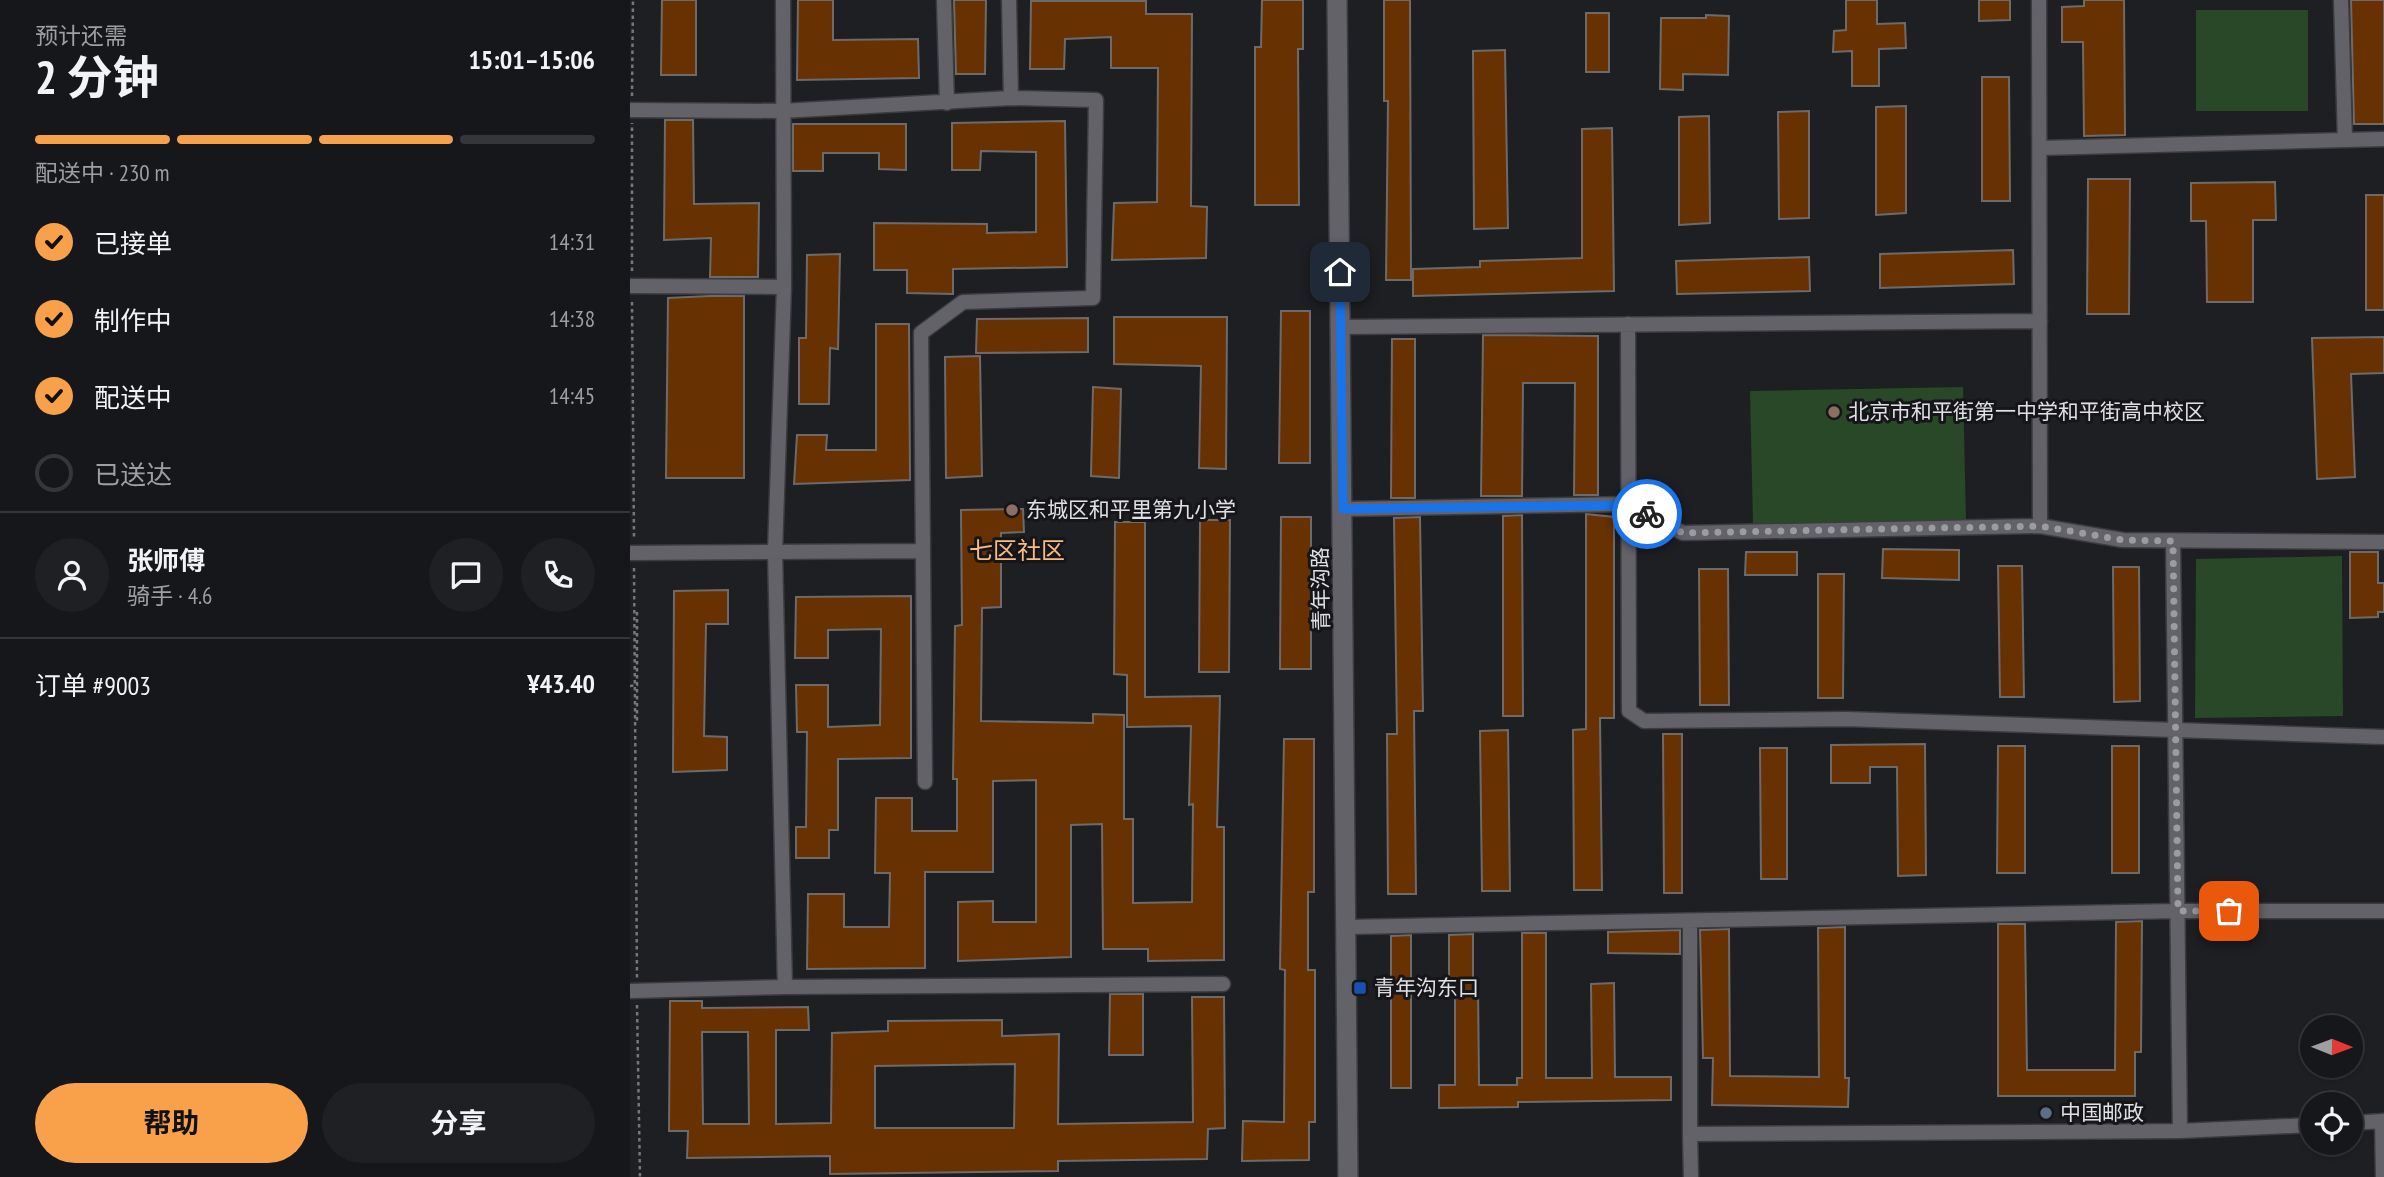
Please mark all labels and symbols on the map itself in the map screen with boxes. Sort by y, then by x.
pin [1310,242,1370,302]
place label: 北京市和平街第一中学和平街高中校区 [1848,398,2205,425]
marker: 北京市和平街第一中学和平街高中校区 [1826,404,1842,420]
courier [1612,479,1682,549]
place label: 东城区和平里第九小学 [1026,496,1236,523]
marker: 东城区和平里第九小学 [1004,502,1020,518]
district label: 七区社区 [969,535,1065,566]
street label: 青年沟路 [1306,547,1335,631]
pin [2199,881,2259,941]
place label: 青年沟东口 [1374,974,1479,1001]
marker: 青年沟东口 [1352,980,1368,996]
north arrow [2300,1015,2362,1078]
place label: 中国邮政 [2060,1099,2144,1126]
marker: 中国邮政 [2038,1105,2054,1121]

